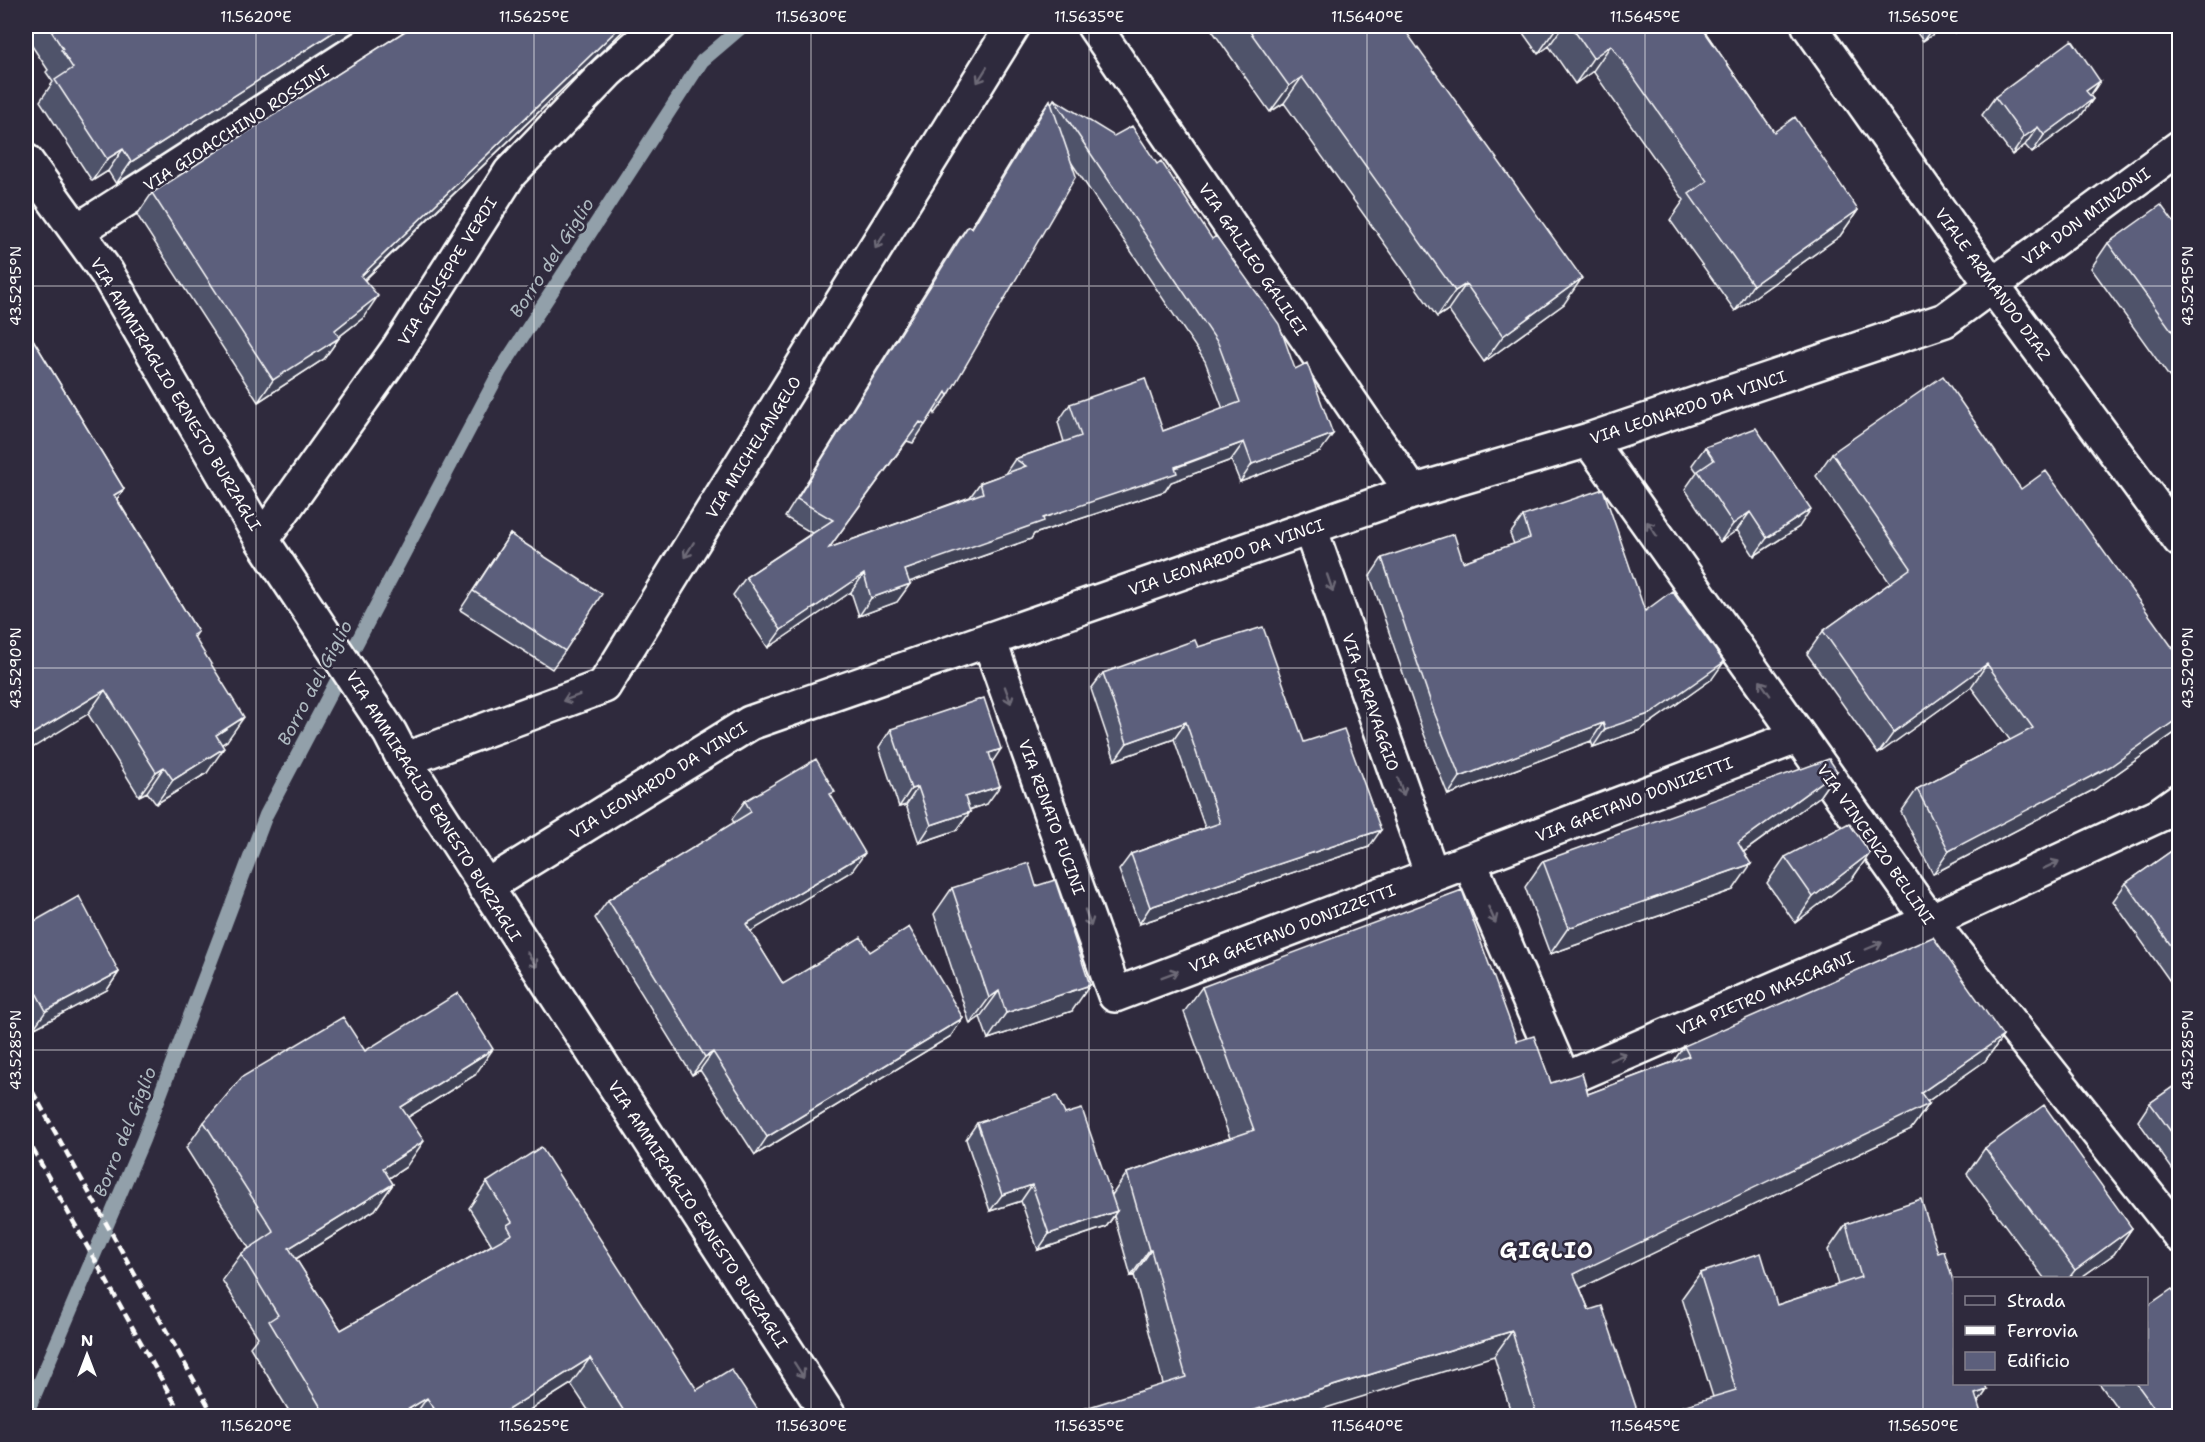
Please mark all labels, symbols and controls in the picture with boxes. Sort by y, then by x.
text: 11.5620°E [220,7,292,27]
text: 11.5625°E [499,7,569,27]
text: 11.5630°E [775,7,847,27]
text: 11.5635°E [1054,7,1124,27]
text: 11.5640°E [1331,7,1403,27]
text: 11.5645°E [1610,7,1680,27]
text: 11.5650°E [1888,7,1958,27]
street label: VIA GIOACCHINO ROSSINI [140,60,333,196]
one-way arrow [976,66,988,83]
street label: VIA DON MINZONI [2018,163,2155,270]
street label: VIA GALILEO GALILEI [1194,179,1312,340]
street label: VIA GIUSEPPE VERDI [393,193,502,349]
water label: Borro del Giglio [504,193,600,323]
street label: VIALE ARMANDO DIAZ [1930,204,2055,365]
one-way arrow [873,232,885,249]
text: 43.5295°N [6,246,26,326]
text: 43.5295°N [2178,246,2198,326]
street label: VIA AMMIRAGLIO ERNESTO BURZAGLI [85,254,266,535]
street label: VIA LEONARDO DA VINCI [1587,366,1789,449]
street label: VIA MICHELANGELO [701,372,806,522]
street label: VIA LEONARDO DA VINCI [1126,514,1327,601]
one-way arrow [1646,521,1659,537]
one-way arrow [682,541,694,558]
one-way arrow [1325,573,1336,592]
water label: Borro del Giglio [272,616,358,750]
text: 43.5290°N [6,627,26,709]
text: 43.5290°N [2178,627,2198,709]
street label: VIA CARAVAGGIO [1337,631,1404,774]
street label: VIA AMMIRAGLIO ERNESTO BURZAGLI [341,667,526,946]
one-way arrow [1759,681,1771,697]
one-way arrow [1004,685,1015,704]
one-way arrow [562,693,581,704]
street label: VIA LEONARDO DA VINCI [566,717,751,844]
street label: VIA RENATO FUCINI [1014,737,1089,898]
street label: VIA GAETANO DONIZETTI [1533,752,1736,847]
street label: VIA VINCENZO BELLINI [1812,760,1939,929]
one-way arrow [1397,777,1408,796]
one-way arrow [2042,859,2060,871]
street label: VIA GAETANO DONIZZETTI [1186,879,1399,978]
one-way arrow [1487,905,1498,923]
one-way arrow [1083,908,1094,927]
one-way arrow [1864,940,1882,951]
street label: VIA PIETRO MASCAGNI [1673,947,1857,1040]
one-way arrow [527,951,539,968]
one-way arrow [1160,968,1179,979]
text: 43.5285°N [6,1010,26,1090]
text: 43.5285°N [2178,1010,2198,1090]
one-way arrow [1608,1051,1627,1062]
water label: Borro del Giglio [88,1063,162,1201]
street label: VIA AMMIRAGLIO ERNESTO BURZAGLI [603,1076,792,1352]
district label: GIGLIO [1499,1236,1595,1265]
legend [1953,1277,2148,1385]
text: Strada [2007,1289,2066,1313]
text: Ferrovia [2007,1319,2078,1343]
north arrow [57,1325,117,1385]
text: N [81,1330,93,1351]
text: Edificio [2007,1349,2070,1373]
one-way arrow [794,1361,806,1378]
text: 11.5620°E [220,1416,292,1436]
text: 11.5625°E [499,1416,569,1436]
text: 11.5630°E [775,1416,847,1436]
text: 11.5635°E [1054,1416,1124,1436]
text: 11.5640°E [1331,1416,1403,1436]
text: 11.5645°E [1610,1416,1680,1436]
text: 11.5650°E [1888,1416,1958,1436]

